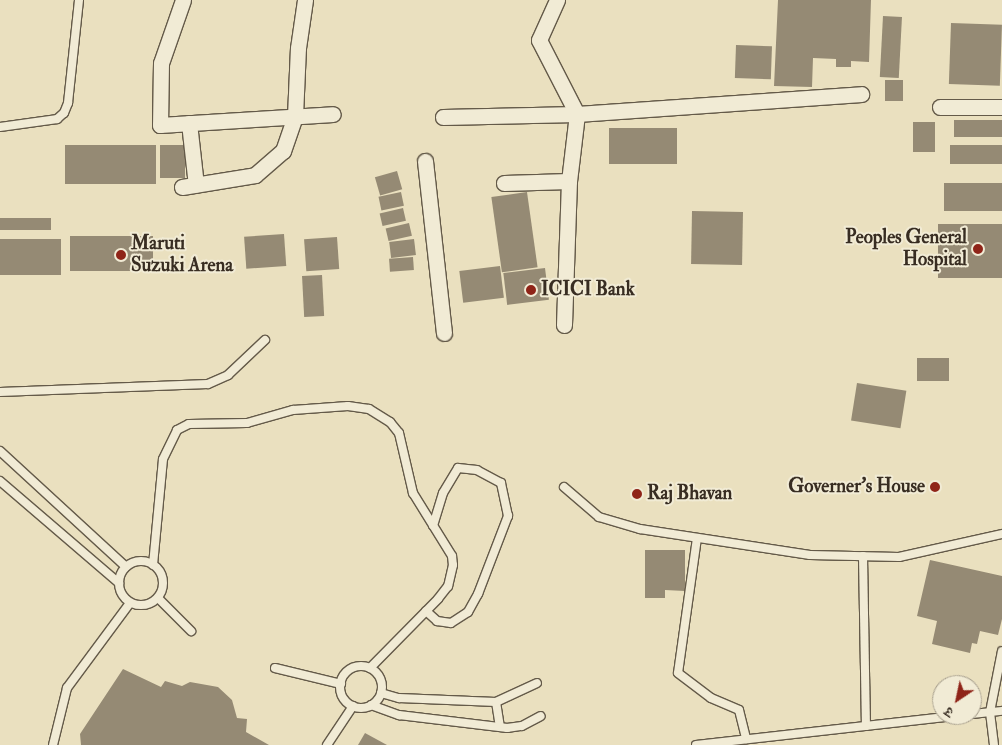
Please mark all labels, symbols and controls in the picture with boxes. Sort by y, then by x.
place label: Peoples General Hospital [845,227,967,271]
place label: Maruti Suzuki Arena [131,233,233,277]
marker: Peoples General Hospital [971,242,985,256]
marker: Maruti Suzuki Arena [115,249,127,261]
place label: ICICI Bank [541,279,635,301]
marker: ICICI Bank [525,284,537,296]
place label: Governer's House [788,476,925,498]
marker: Governer's House [929,481,941,493]
place label: Raj Bhavan [647,483,732,505]
marker: Raj Bhavan [631,488,643,500]
north arrow [932,675,982,725]
text: उ [941,703,957,721]

